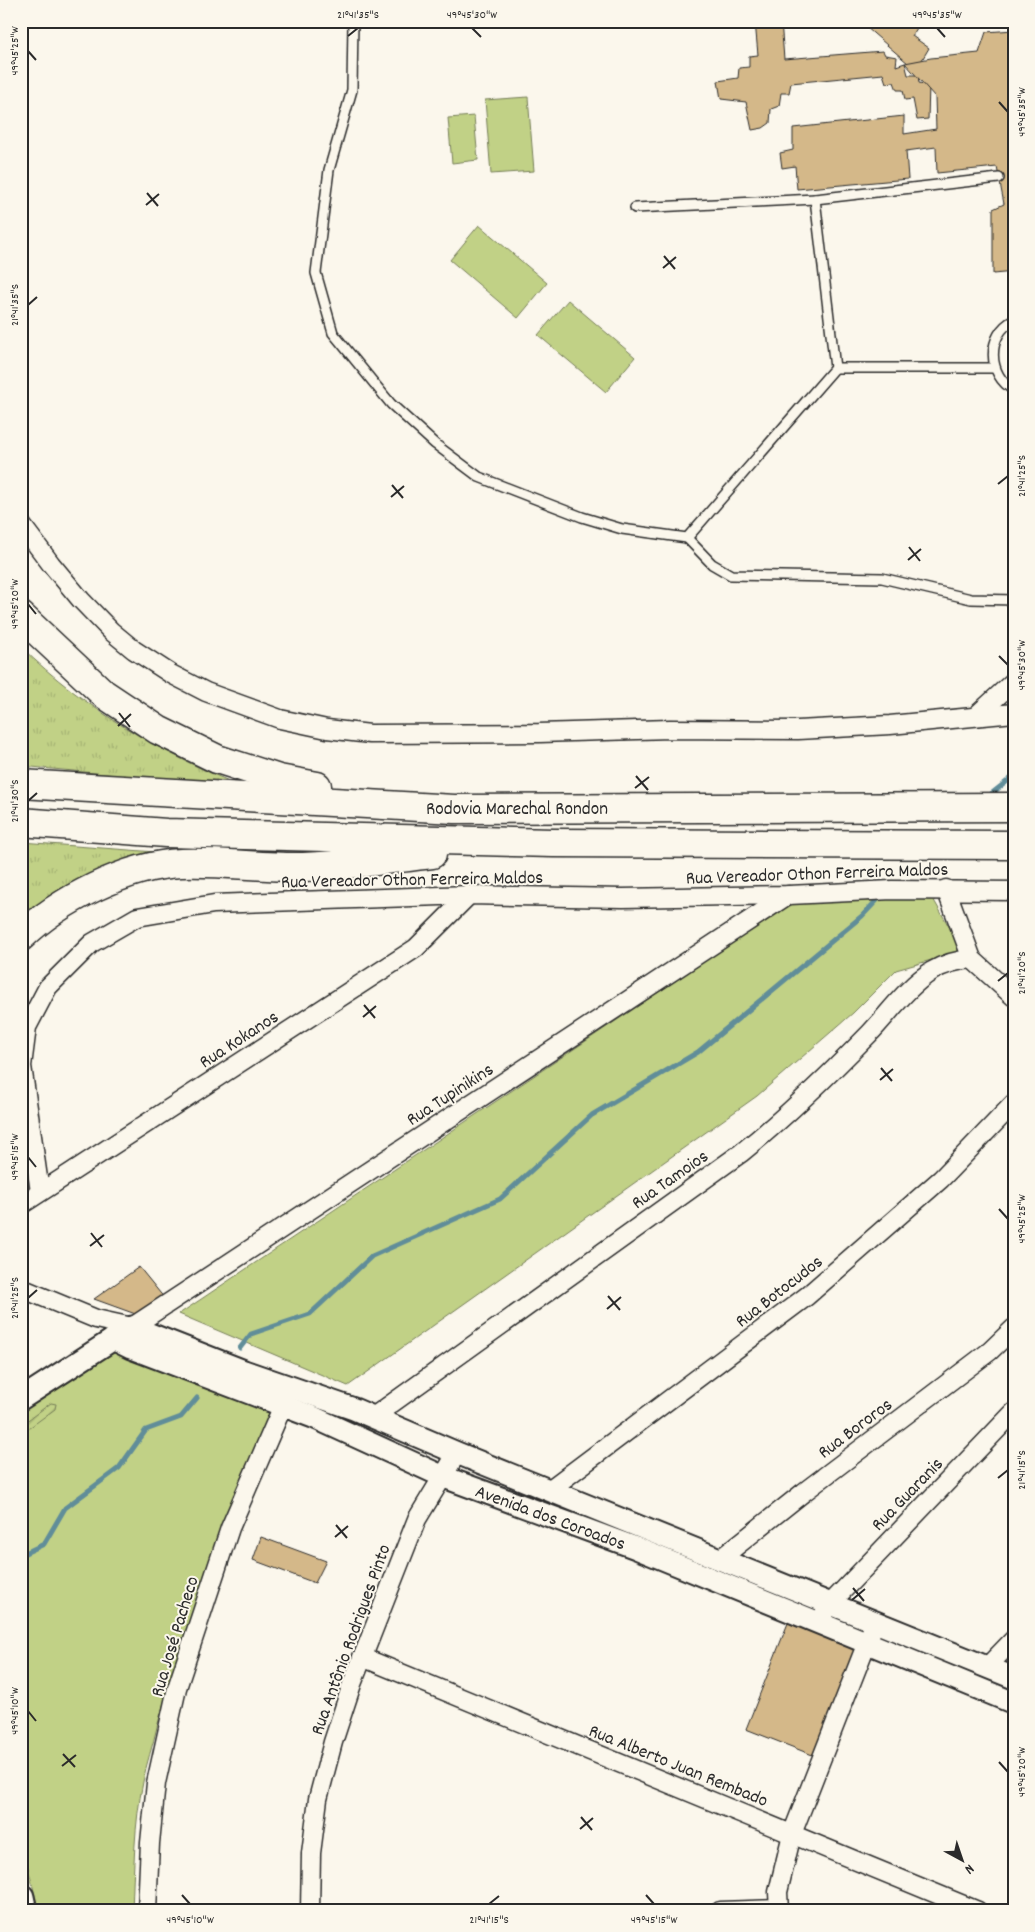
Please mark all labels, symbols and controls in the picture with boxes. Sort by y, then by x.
text: 21°41'35"S [337,7,379,24]
text: 49°45'30"W [447,7,497,24]
text: 49°45'35"W [912,7,962,24]
text: 49°45'25"W [7,26,24,76]
text: 49°45'35"W [1014,87,1031,137]
text: 21°41'35"S [7,284,24,326]
text: 21°41'25"S [1014,455,1031,497]
text: 49°45'20"W [7,579,24,629]
text: 49°45'30"W [1014,640,1031,690]
text: 21°41'30"S [7,779,24,823]
street label: Rodovia Marechal Rondon [426,797,608,824]
street label: Rua Vereador Othon Ferreira Maldos [685,857,949,894]
street label: Rua Vereador Othon Ferreira Maldos [281,866,544,897]
text: 21°41'20"S [1014,951,1031,995]
street label: Rua Kokanos [195,1005,285,1077]
street label: Rua Tupinikins [402,1058,500,1134]
text: 49°45'15"W [7,1134,24,1180]
street label: Rua Tamoios [627,1144,715,1217]
text: 49°45'25"W [1014,1194,1031,1244]
street label: Rua Botocudos [731,1250,830,1336]
text: 21°41'25"S [7,1277,24,1319]
street label: Rua Bororos [813,1393,899,1467]
text: 21°41'15"S [1014,1450,1031,1490]
street label: Rua Guaranis [866,1452,951,1538]
street label: Avenida dos Coroados [471,1480,629,1559]
street label: Rua Antônio Rodrigues Pinto [305,1541,399,1739]
street label: Rua José Pacheco [145,1573,208,1701]
text: 49°45'10"W [7,1687,24,1735]
street label: Rua Alberto Juan Rembado [584,1719,771,1816]
text: 49°45'20"W [1014,1747,1031,1797]
north arrow [938,1834,988,1884]
text: N [960,1859,978,1878]
text: 49°45'10"W [166,1912,214,1929]
text: 21°41'15"S [469,1912,509,1929]
text: 49°45'15"W [631,1912,677,1929]

